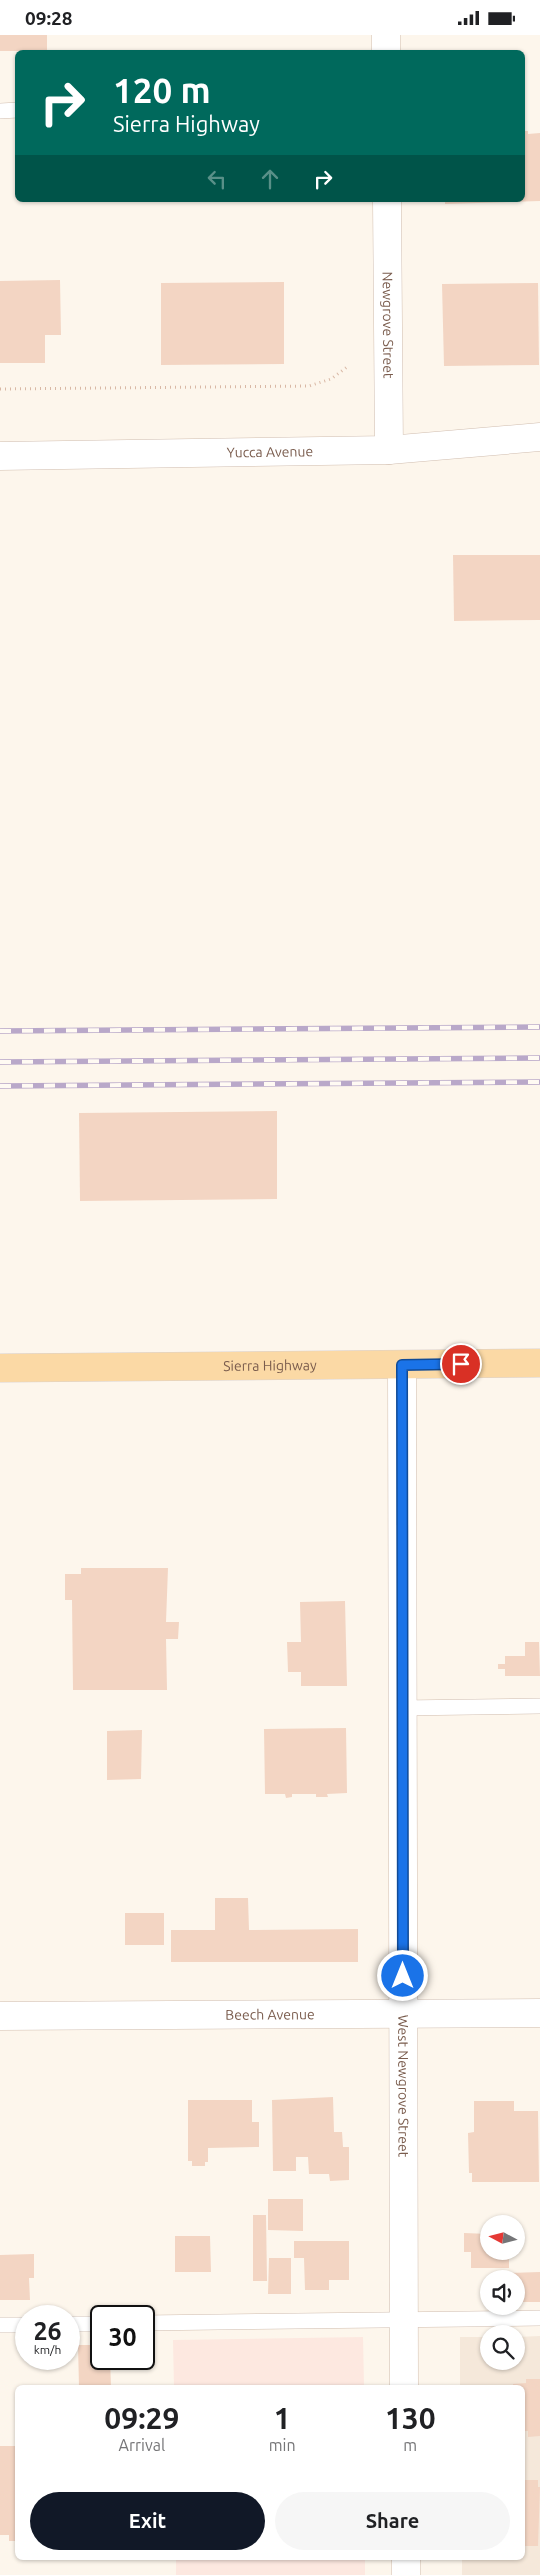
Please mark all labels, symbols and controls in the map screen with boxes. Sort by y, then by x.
text: 09:28 [25,7,73,29]
icon: right [30,70,95,135]
text: 120 m [113,70,211,110]
text: Sierra Highway [113,111,260,136]
icon: left [203,165,231,193]
icon: ahead [256,165,284,193]
icon: right [309,165,337,193]
street label: Newgrove Street [380,271,396,379]
street label: Yucca Avenue [227,443,313,461]
pin [440,1343,482,1385]
icon: arrive [447,1350,475,1378]
street label: Sierra Highway [223,1357,317,1374]
position arrow [376,1949,428,2001]
street label: Beech Avenue [225,2006,315,2023]
street label: West Newgrove Street [395,2015,412,2158]
north arrow [480,2215,525,2260]
map controls [480,2215,525,2370]
button: sound [480,2270,525,2315]
speed limit sign: 30 [90,2305,155,2370]
text: 26 [33,2317,62,2345]
button: search [480,2325,525,2370]
text: km/h [34,2343,61,2356]
text: 09:29 [104,2401,179,2435]
text: 1 [274,2401,291,2435]
text: 130 [385,2401,436,2435]
text: Arrival [119,2436,165,2454]
text: min [269,2436,296,2454]
text: m [403,2436,417,2454]
button: Exit [30,2492,265,2550]
button: Share [275,2492,510,2550]

